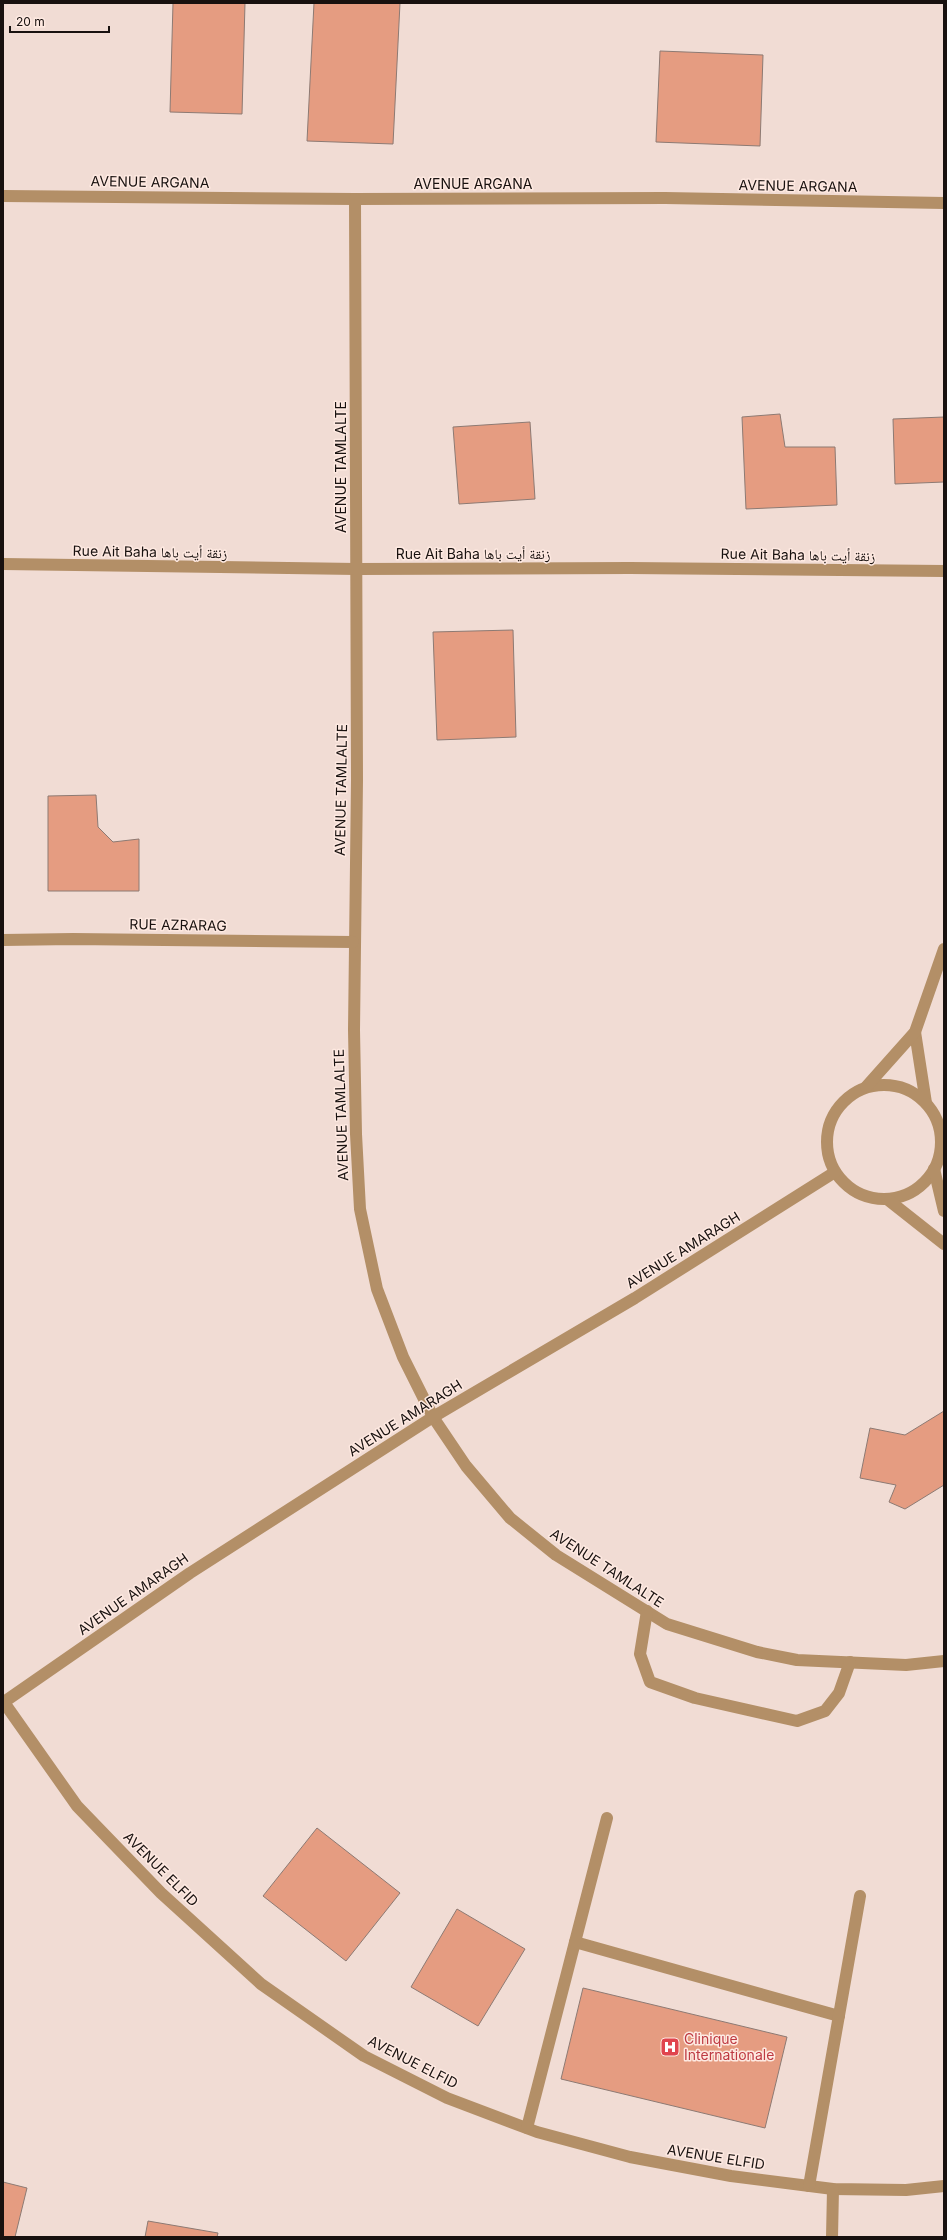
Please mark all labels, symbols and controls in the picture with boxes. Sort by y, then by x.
scale bar [10,8,109,34]
text: 20 m [16,14,45,29]
street label: AVENUE ARGANA [90,172,210,191]
street label: AVENUE ARGANA [414,175,533,192]
street label: AVENUE ARGANA [738,176,858,195]
street label: AVENUE TAMLALTE [332,401,349,533]
street label: Rue Ait Baha زنقة أيت باها [73,542,227,562]
street label: Rue Ait Baha زنقة أيت باها [396,545,550,563]
street label: Rue Ait Baha زنقة أيت باها [721,545,875,565]
street label: AVENUE TAMLALTE [331,724,350,856]
street label: RUE AZRARAG [129,915,227,934]
street label: AVENUE TAMLALTE [330,1049,351,1181]
street label: AVENUE AMARAGH [623,1208,743,1292]
street label: AVENUE AMARAGH [345,1376,465,1460]
street label: AVENUE TAMLALTE [547,1525,667,1611]
street label: AVENUE AMARAGH [74,1549,191,1638]
street label: AVENUE ELFID [120,1828,202,1910]
place label: Clinique Internationale [684,2030,774,2063]
street label: AVENUE ELFID [365,2032,461,2092]
hospital icon: Clinique Internationale [659,2036,681,2058]
street label: AVENUE ELFID [666,2140,766,2173]

